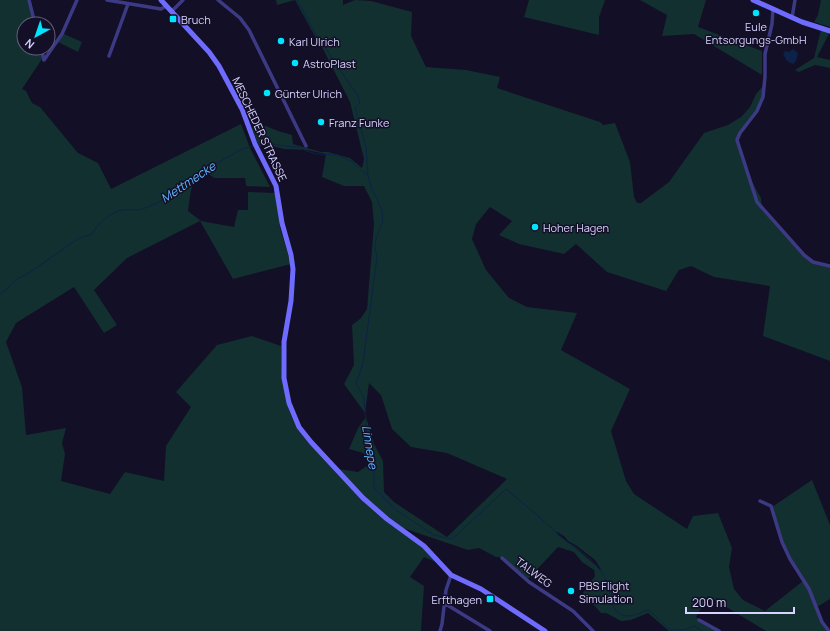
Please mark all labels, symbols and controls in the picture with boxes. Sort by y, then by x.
marker: Eule Entsorgungs-GmbH [751,8,761,18]
place label: Bruch [181,12,211,27]
marker: Bruch [168,14,178,24]
north arrow [16,16,56,56]
place label: Eule Entsorgungs-GmbH [706,19,806,47]
place label: Karl Ulrich [289,34,340,49]
text: N [21,36,37,52]
marker: Karl Ulrich [276,36,286,46]
place label: AstroPlast [303,56,356,71]
marker: AstroPlast [290,58,300,68]
street label: MESCHEDER STRASSE [229,74,291,184]
place label: Günter Ulrich [275,86,342,101]
marker: Günter Ulrich [262,88,272,98]
place label: Franz Funke [329,115,390,130]
marker: Franz Funke [316,117,326,127]
water label: Mettmecke [157,157,220,207]
place label: Hoher Hagen [543,220,609,235]
marker: Hoher Hagen [530,222,540,232]
water label: Linnepe [358,424,382,471]
street label: TALWEG [513,553,555,591]
place label: PBS Flight Simulation [579,578,633,606]
marker: PBS Flight Simulation [566,586,576,596]
scale bar [686,589,794,615]
place label: Erfthagen [432,592,482,607]
marker: Erfthagen [485,594,495,604]
text: 200 m [692,594,726,611]

